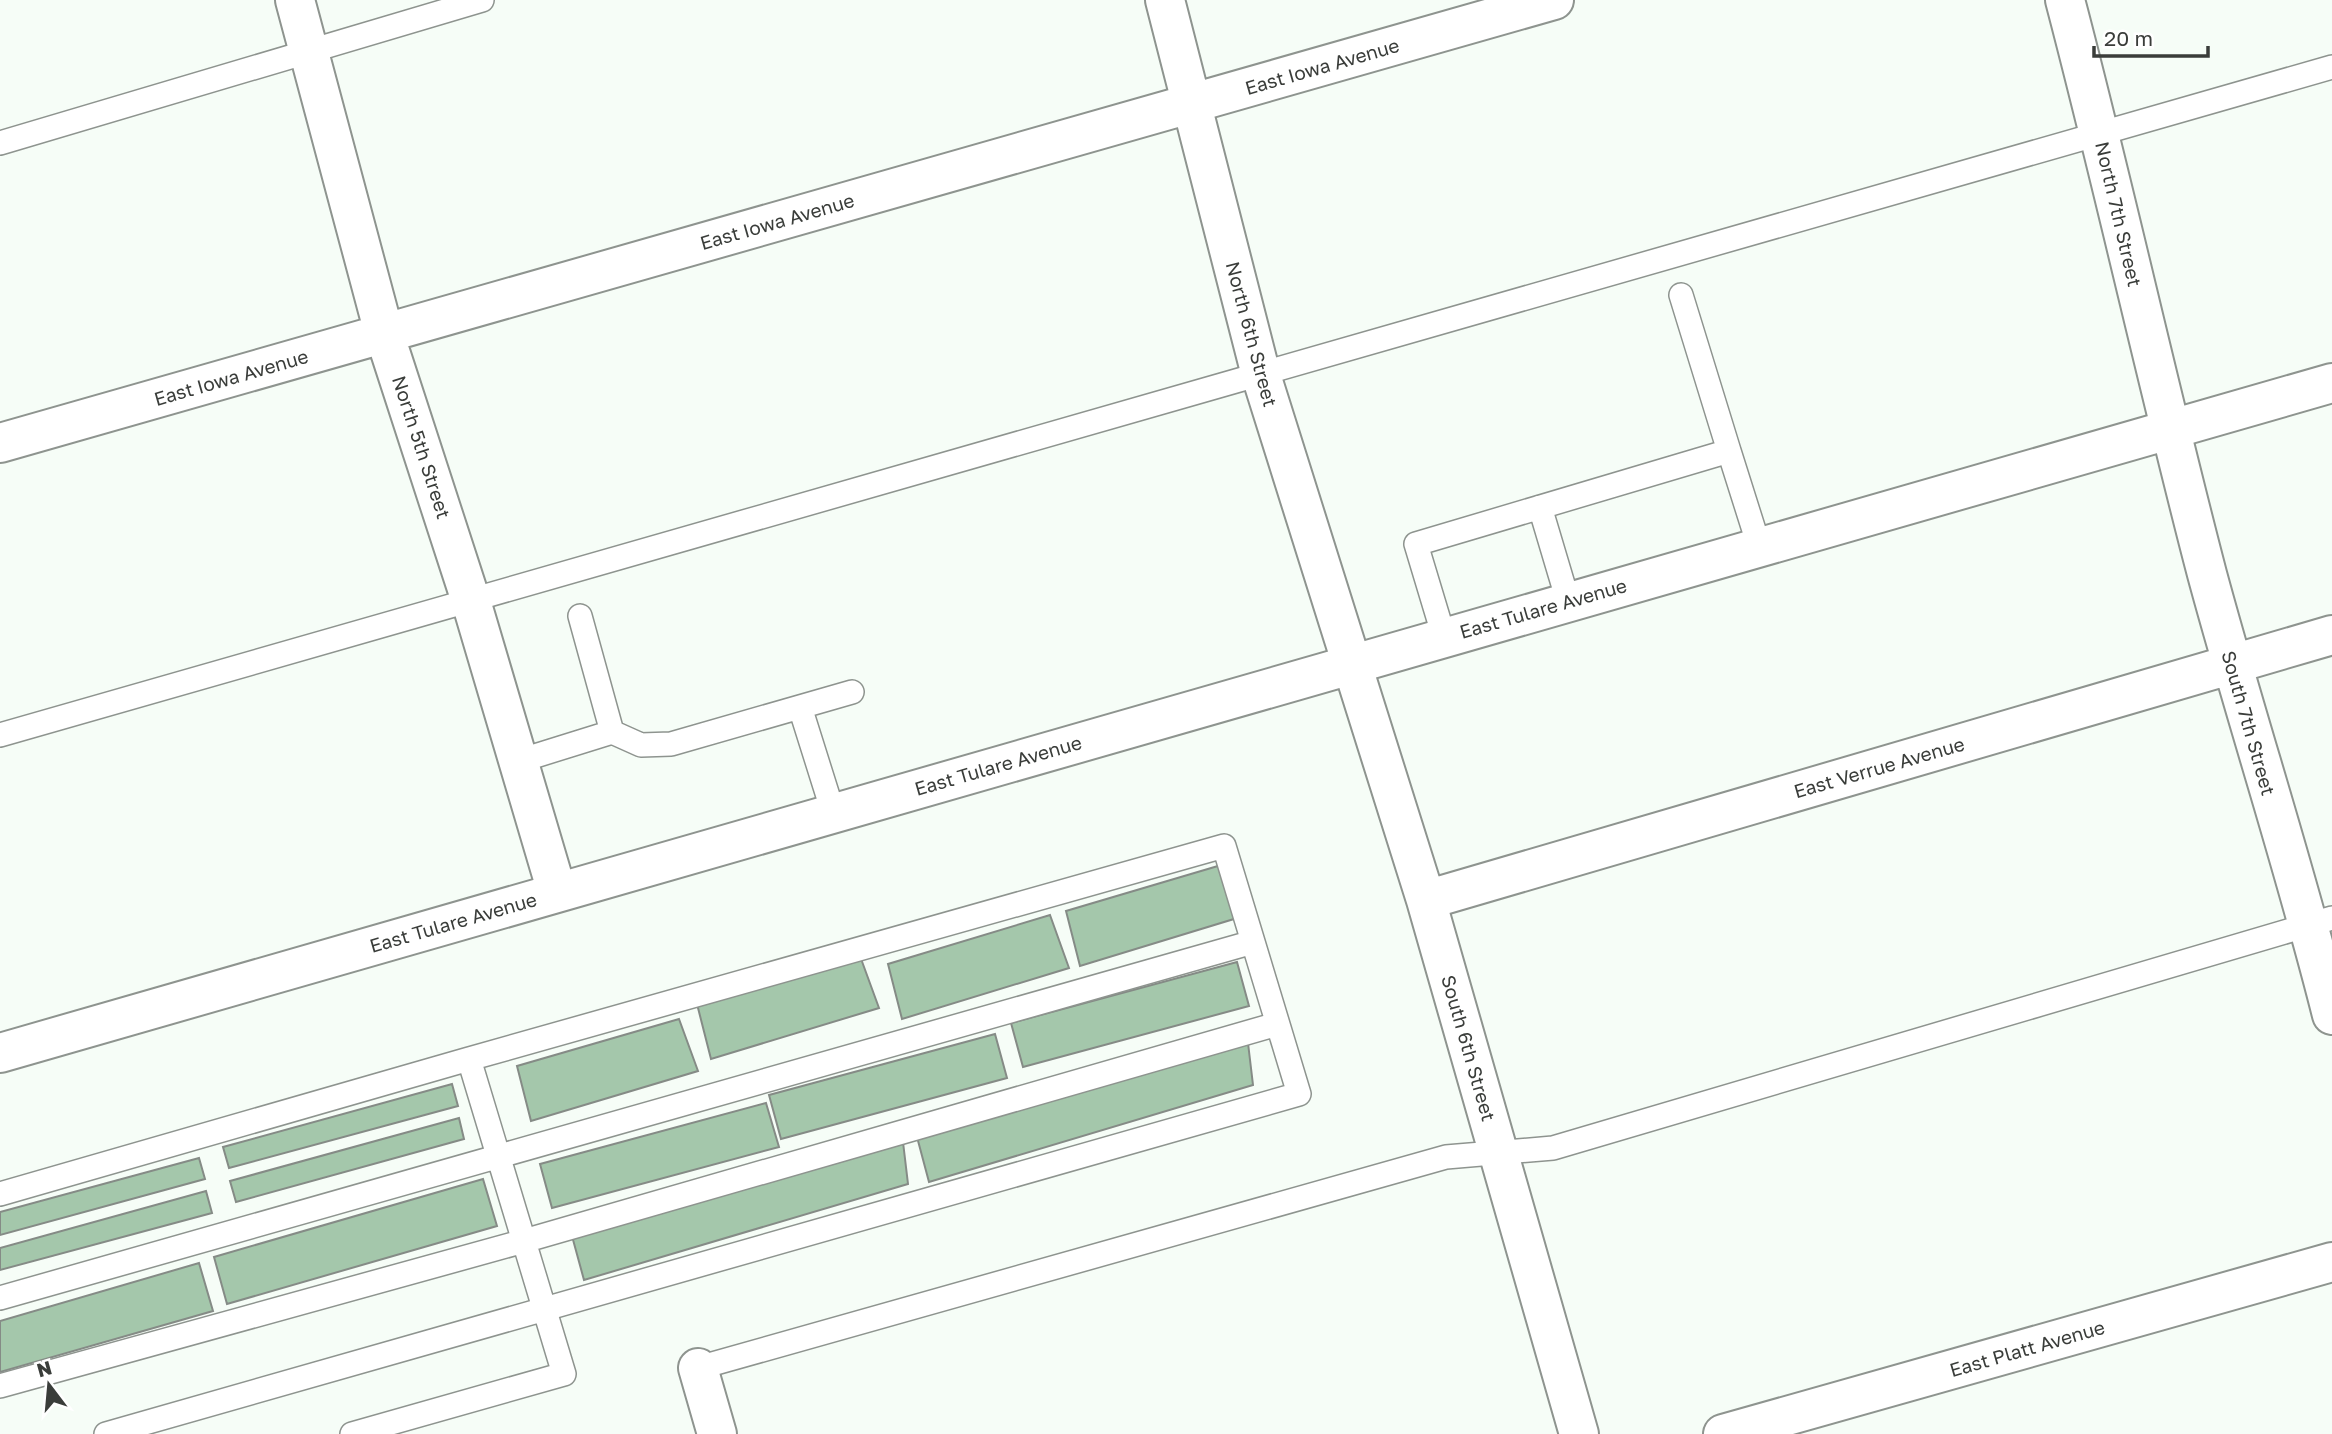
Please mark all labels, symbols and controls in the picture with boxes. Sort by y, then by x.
scale bar [2094,14,2208,58]
text: 20 m [2104,25,2153,51]
street label: East Iowa Avenue [1242,33,1402,99]
street label: North 7th Street [2091,139,2147,289]
street label: East Iowa Avenue [697,188,857,254]
street label: North 6th Street [1222,259,1282,409]
street label: East Iowa Avenue [151,344,311,410]
street label: North 5th Street [388,373,456,521]
street label: East Tulare Avenue [1457,573,1629,643]
street label: South 7th Street [2217,648,2281,798]
street label: East Tulare Avenue [912,730,1084,800]
street label: East Verrue Avenue [1791,732,1967,802]
street label: East Tulare Avenue [367,887,539,957]
street label: South 6th Street [1437,972,1501,1124]
street label: East Platt Avenue [1947,1315,2107,1381]
north arrow [14,1350,84,1420]
text: N [34,1355,54,1381]

